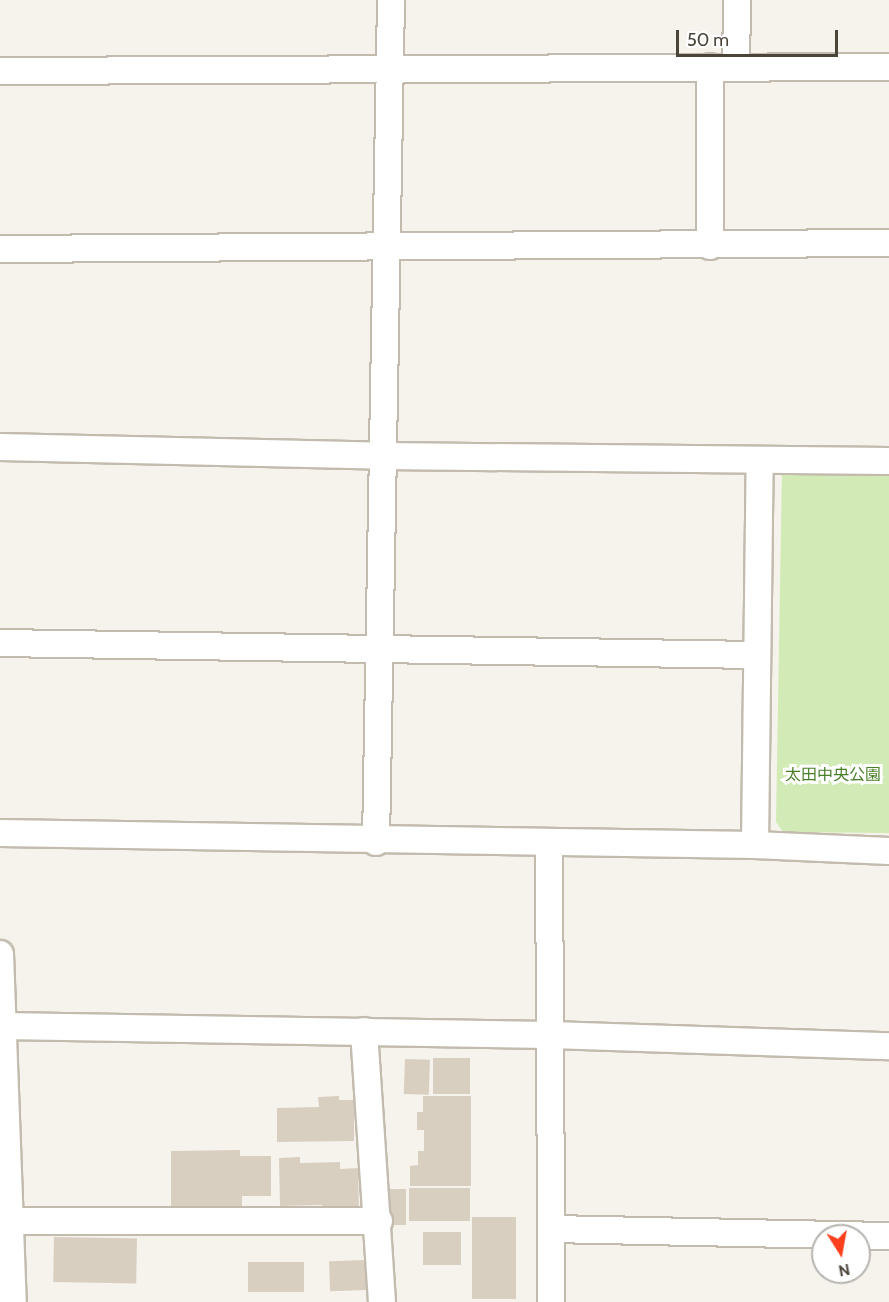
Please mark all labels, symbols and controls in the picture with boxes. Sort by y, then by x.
scale bar [679,18,841,56]
text: 50 m [687,29,729,51]
park label: 太田中央公園 [785,765,881,785]
north arrow [811,1224,871,1284]
text: N [837,1260,852,1281]

